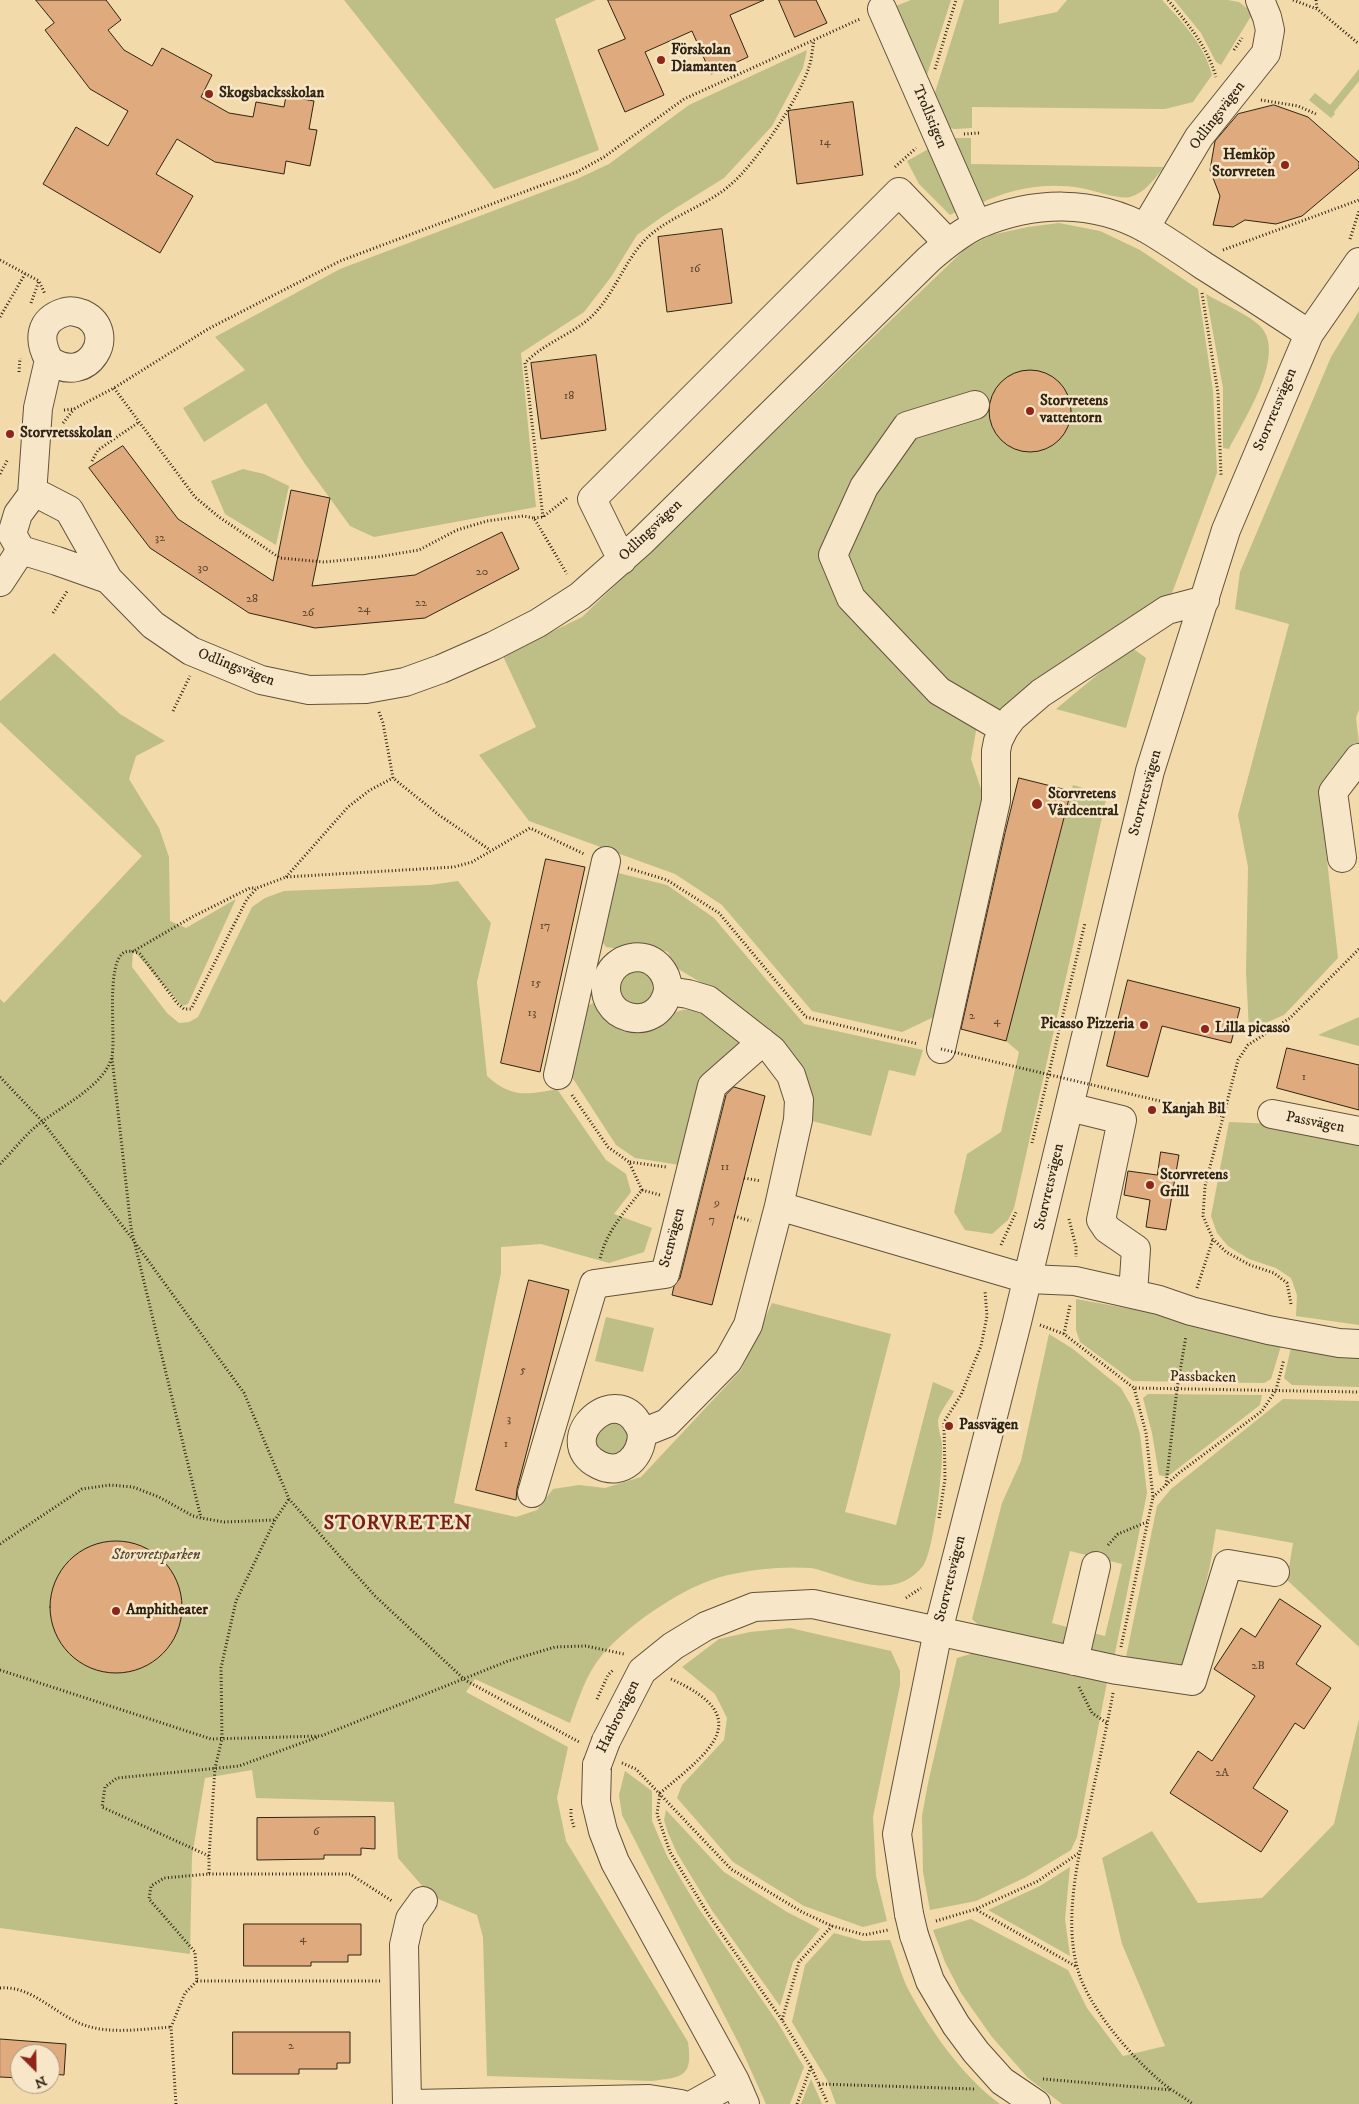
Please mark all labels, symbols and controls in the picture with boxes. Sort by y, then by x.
place label: Förskolan Diamanten [671,42,737,77]
marker: Förskolan Diamanten [655,54,667,66]
street label: Odlingsvägen [1186,78,1250,154]
street label: Trollstigen [908,83,950,151]
place label: Skogsbacksskolan [219,85,324,103]
marker: Skogsbacksskolan [203,88,215,100]
house number: 14 [819,136,831,150]
place label: Hemköp Storvreten [1212,147,1275,182]
marker: Hemköp Storvreten [1279,159,1291,171]
house number: 16 [690,263,700,277]
street label: Storvretsvägen [1250,366,1302,454]
house number: 18 [564,390,574,404]
place label: Storvretens vattentorn [1040,393,1108,428]
marker: Storvretens vattentorn [1024,405,1036,417]
place label: Storvretsskolan [20,425,112,443]
marker: Storvretsskolan [4,428,16,440]
street label: Odlingsvägen [616,496,686,566]
house number: 32 [155,532,165,546]
house number: 30 [198,562,208,576]
house number: 20 [476,566,488,580]
house number: 28 [246,593,258,607]
house number: 22 [415,597,427,611]
house number: 24 [358,603,370,617]
house number: 26 [302,607,314,621]
street label: Odlingsvägen [195,645,277,691]
street label: Storvretsvägen [1126,748,1166,838]
place label: Storvretens Vårdcentral [1048,786,1118,821]
marker: Storvretens Vårdcentral [1030,797,1044,811]
house number: 17 [540,920,550,934]
house number: 15 [531,977,541,991]
house number: 13 [528,1007,536,1021]
house number: 2 [969,1010,975,1024]
house number: 4 [994,1015,1000,1029]
place label: Picasso Pizzeria [1040,1016,1134,1034]
marker: Picasso Pizzeria [1138,1019,1150,1031]
place label: Lilla picasso [1215,1020,1290,1038]
marker: Lilla picasso [1199,1023,1211,1035]
house number: 1 [1302,1071,1306,1085]
place label: Kanjah Bil [1162,1101,1226,1119]
marker: Kanjah Bil [1146,1104,1158,1116]
street label: Passvägen [1284,1108,1346,1138]
street label: Storvretsvägen [1031,1142,1069,1232]
house number: 11 [721,1161,729,1175]
place label: Storvretens Grill [1160,1167,1228,1202]
marker: Storvretens Grill [1144,1179,1156,1191]
house number: 9 [714,1197,720,1211]
street label: Stenvägen [656,1206,690,1270]
house number: 7 [709,1214,715,1228]
house number: 5 [520,1364,526,1378]
street label: Passbacken [1170,1368,1236,1388]
house number: 3 [507,1413,511,1427]
place label: Passvägen [959,1417,1018,1435]
marker: Passvägen [943,1420,955,1432]
house number: 1 [504,1438,508,1452]
district label: STORVRETEN [323,1513,473,1537]
street label: Storvretsvägen [932,1534,970,1624]
park label: Storvretsparken [112,1547,200,1565]
place label: Amphitheater [126,1602,208,1620]
marker: Amphitheater [110,1605,122,1617]
house number: 2B [1251,1660,1265,1674]
street label: Harbrovägen [594,1678,644,1756]
house number: 2A [1215,1767,1229,1781]
house number: 6 [313,1826,319,1840]
house number: 4 [300,1933,306,1947]
house number: 2 [288,2040,294,2054]
north arrow [10,2044,60,2094]
text: N [32,2071,49,2092]

